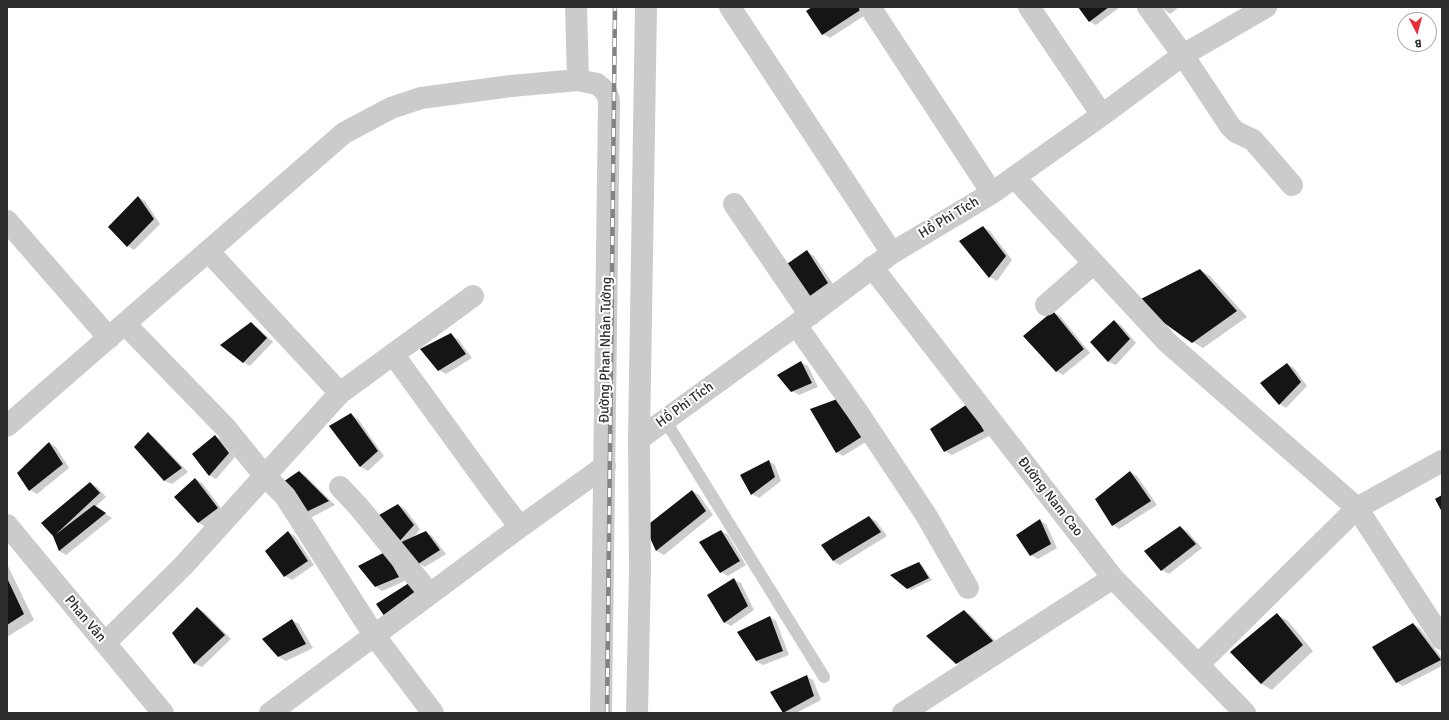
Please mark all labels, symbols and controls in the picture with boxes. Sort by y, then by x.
north arrow [1397,12,1437,52]
text: B [1414,37,1422,50]
street label: Hồ Phi Tích [916,194,982,242]
street label: Đường Phan Nhân Tường [596,277,616,423]
street label: Hồ Phi Tích [653,378,717,432]
street label: Đường Nam Cao [1014,454,1086,540]
street label: Phan Vân [61,592,109,646]

